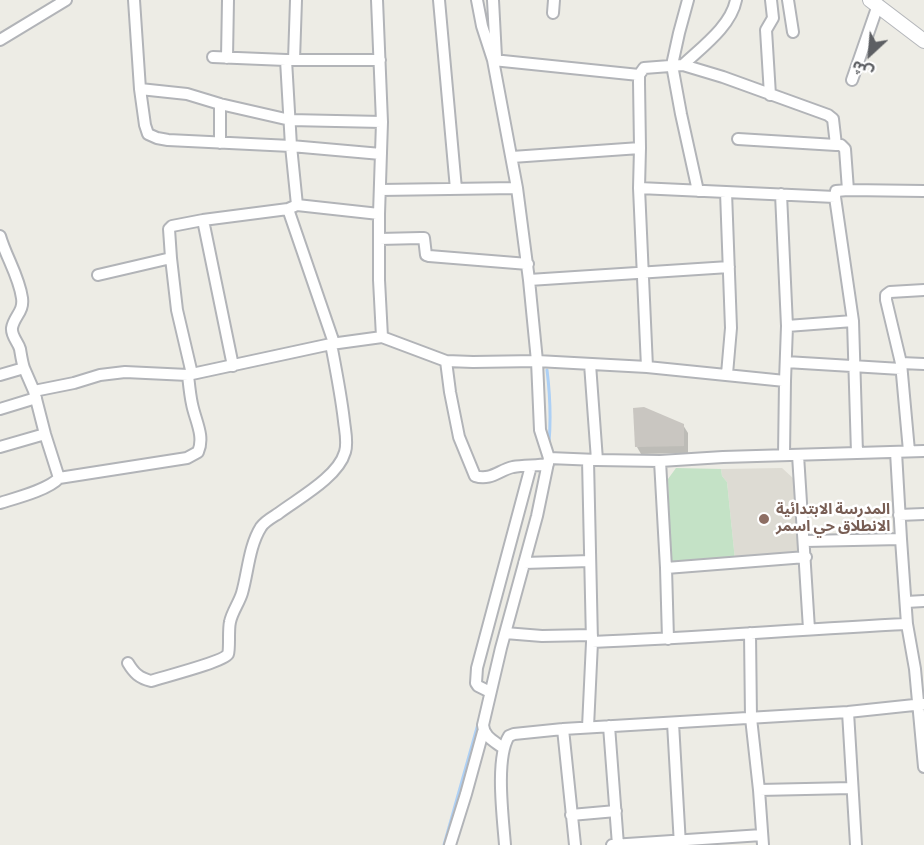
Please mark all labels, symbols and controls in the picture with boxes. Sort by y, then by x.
north arrow [840,24,900,84]
text: ش [847,55,877,85]
place label: المدرسة الابتدائية الانطلاق حي اسمر [776,501,890,536]
marker: المدرسة الابتدائية الانطلاق حي اسمر [757,512,771,526]

